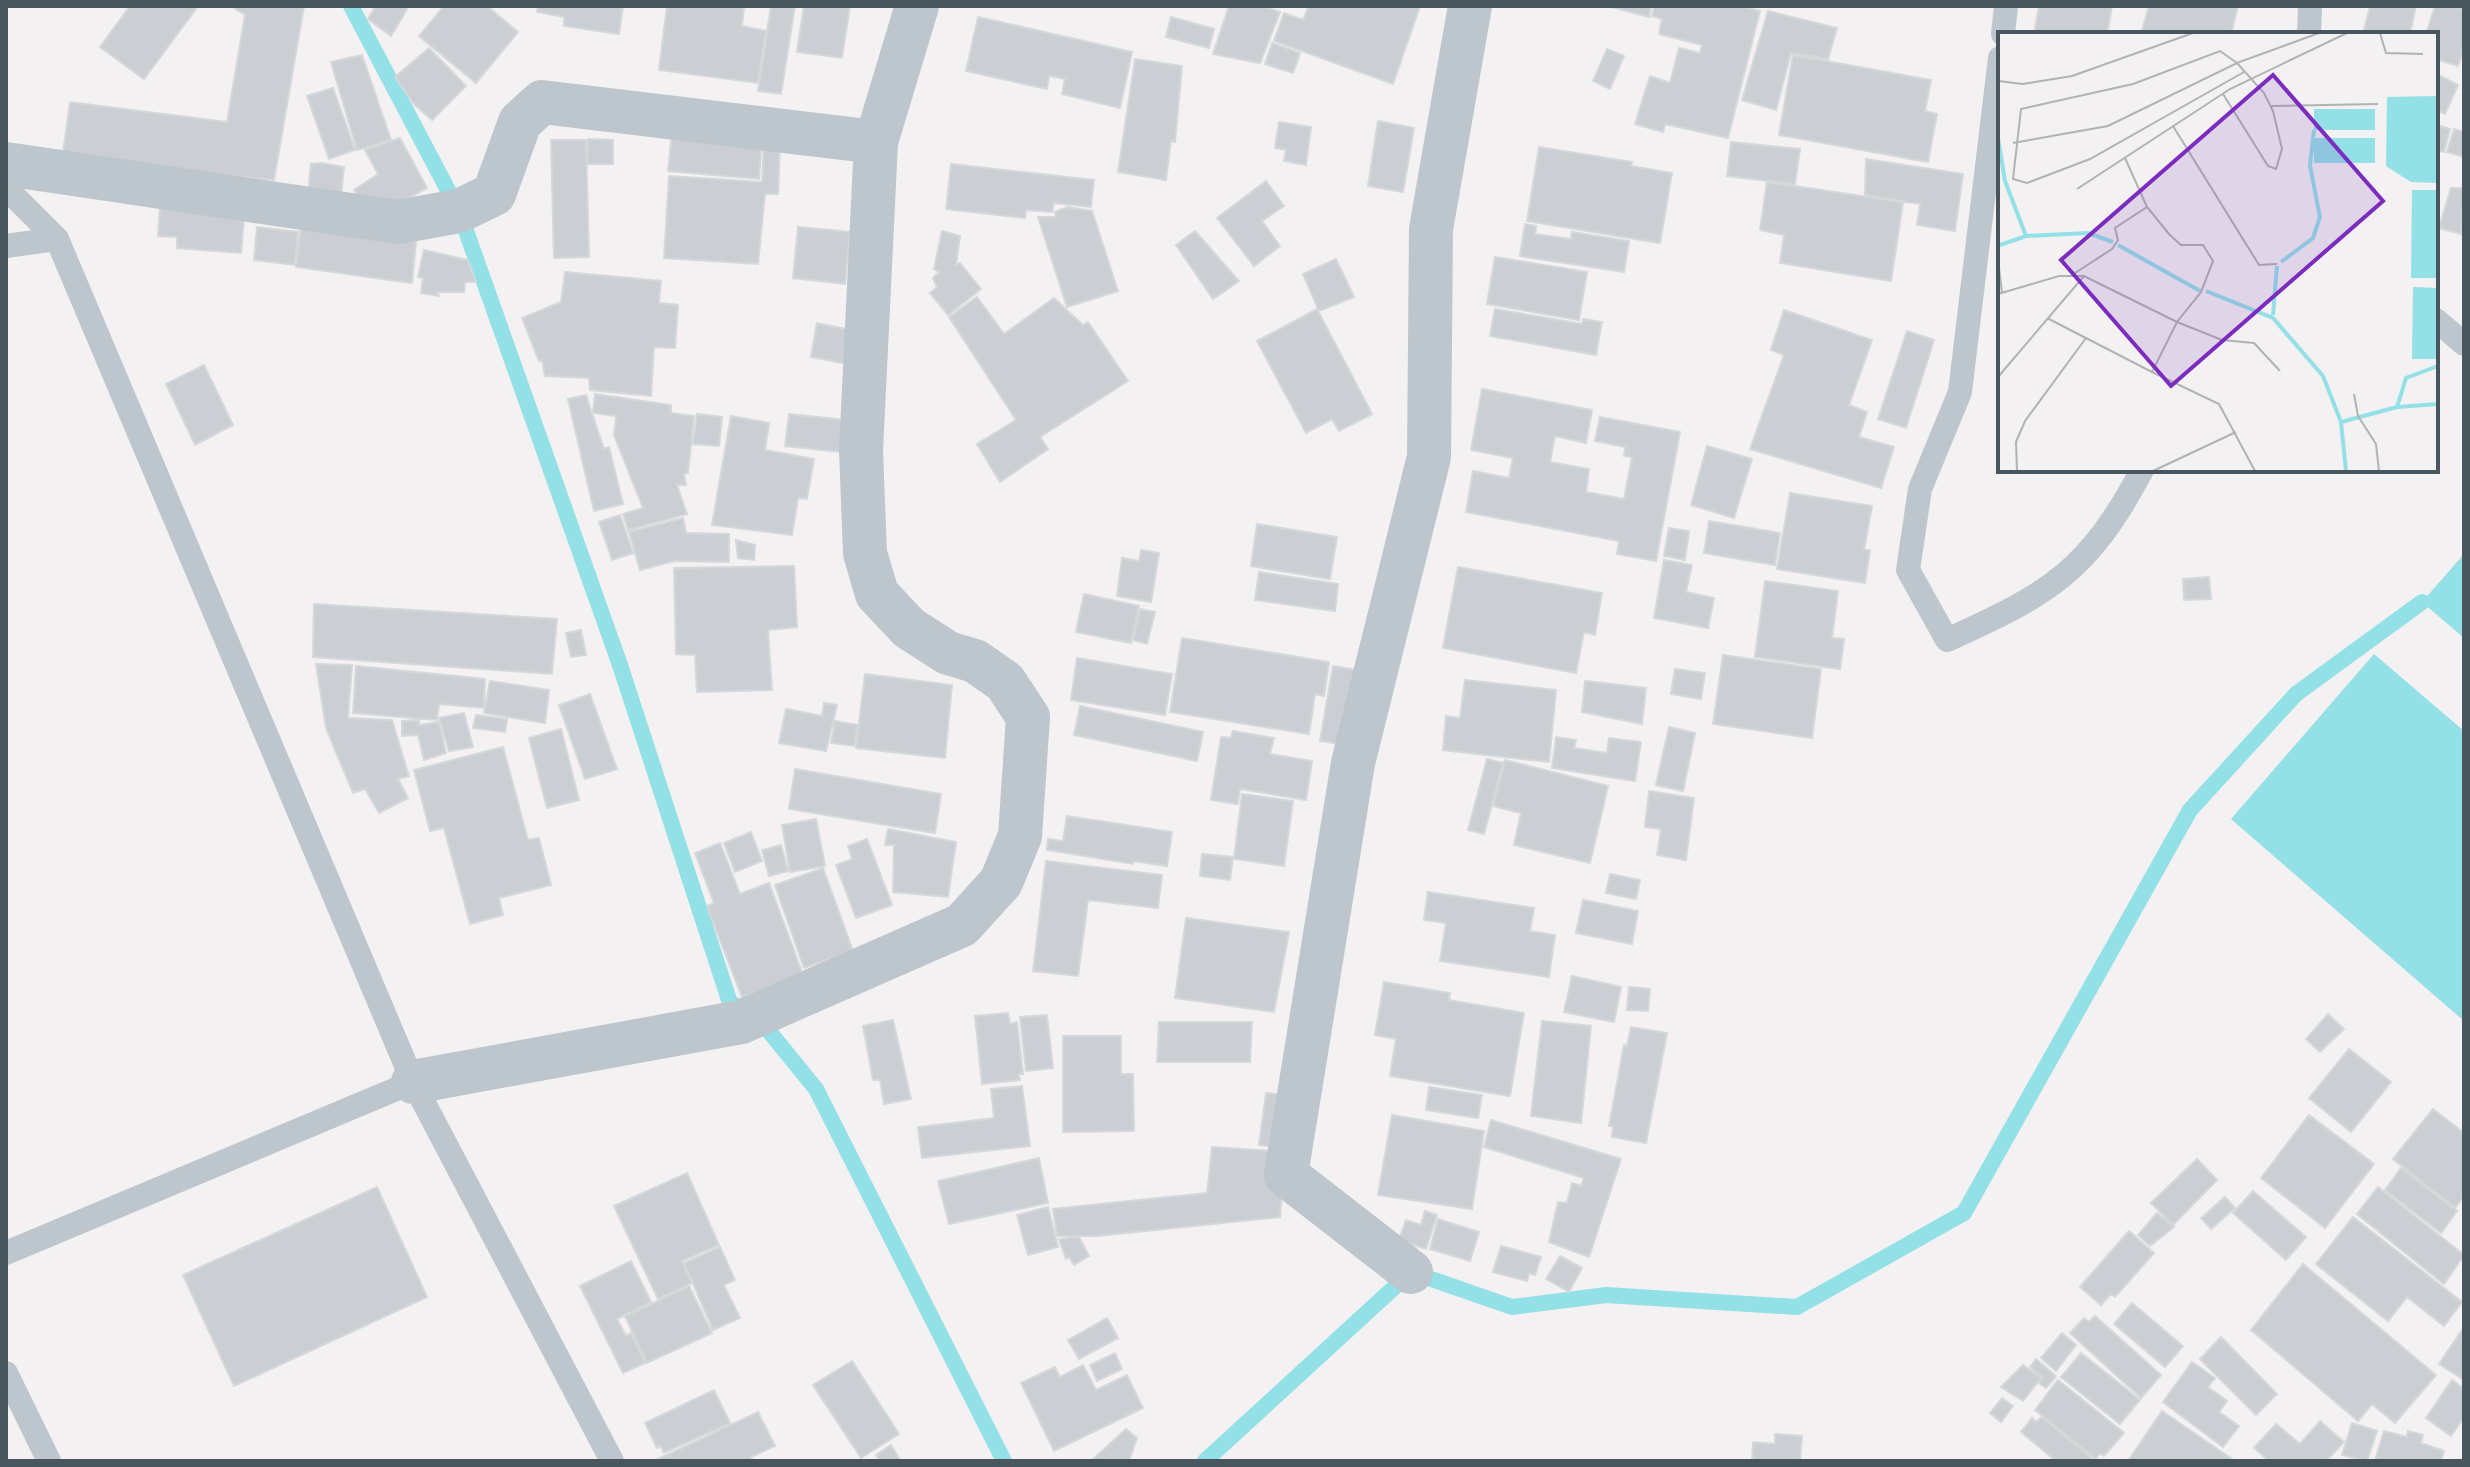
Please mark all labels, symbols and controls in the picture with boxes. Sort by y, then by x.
inset map [1998,32,2438,472]

